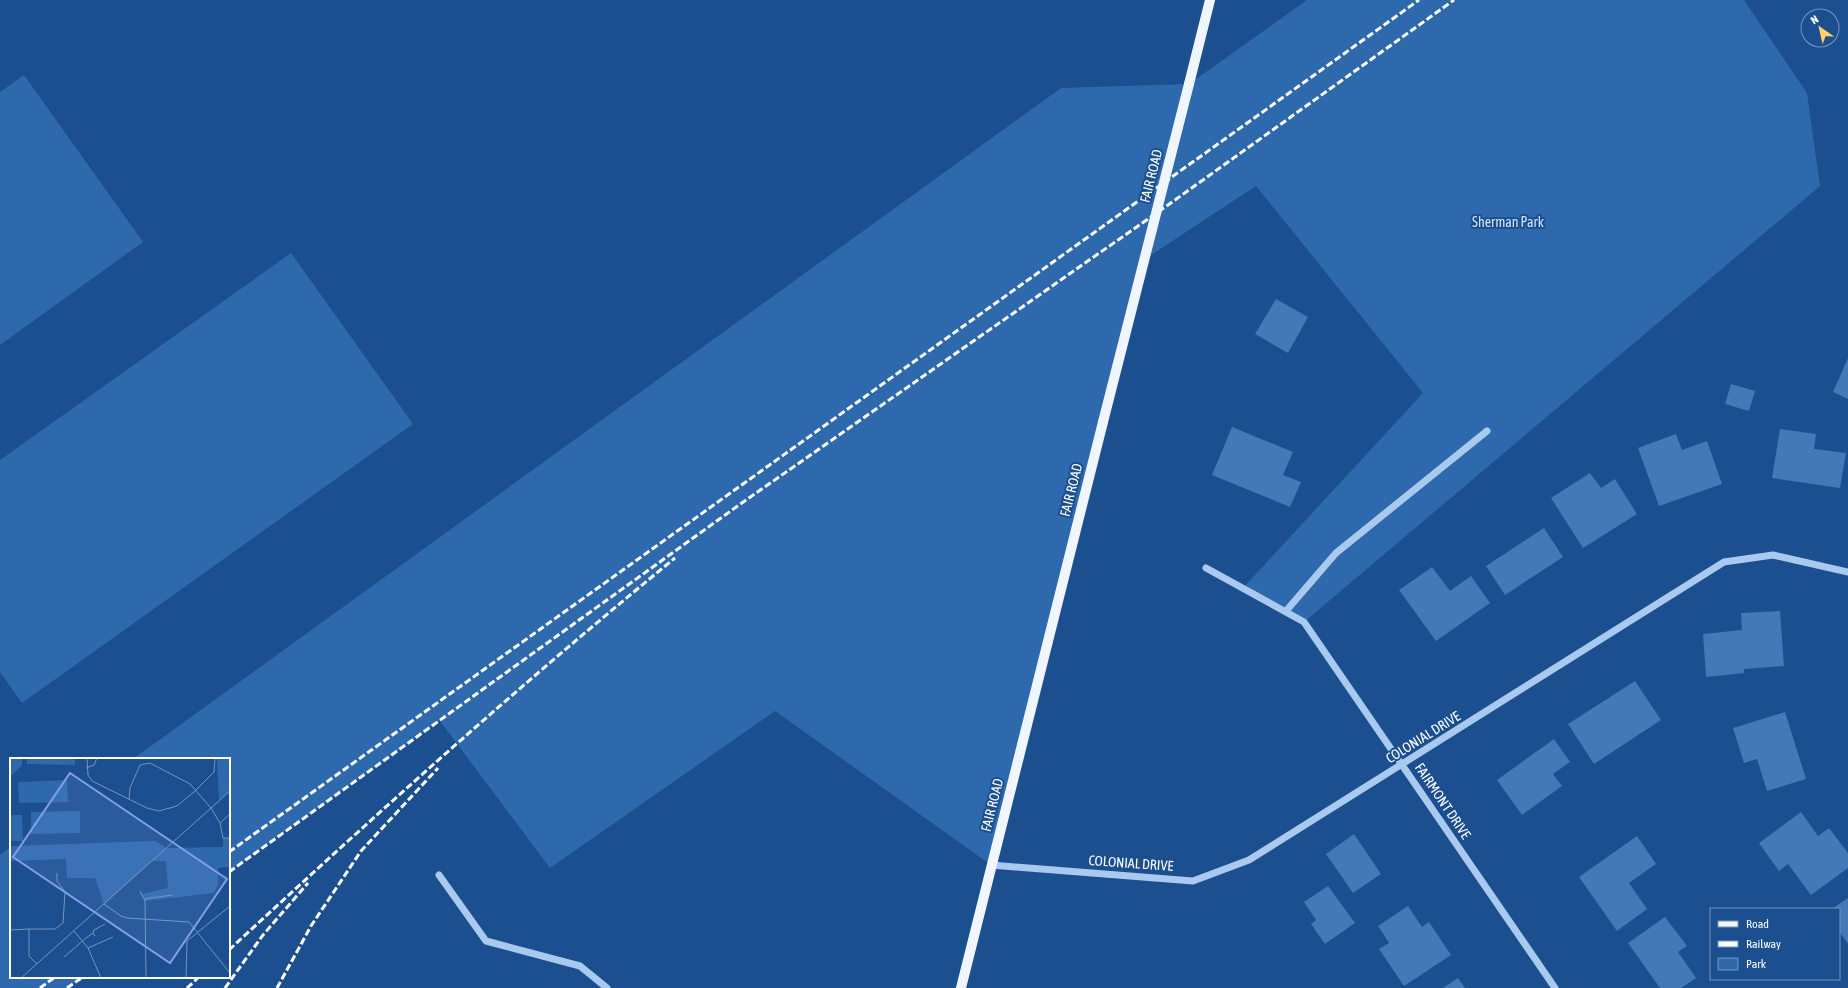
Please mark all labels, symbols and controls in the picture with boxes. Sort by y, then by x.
north arrow [1800,8,1840,48]
text: N [1808,13,1820,27]
street label: FAIR ROAD [1137,147,1165,204]
park label: Sherman Park [1472,214,1544,230]
street label: FAIR ROAD [1057,461,1085,518]
street label: COLONIAL DRIVE [1383,708,1463,766]
inset map [10,758,230,978]
street label: FAIRMONT DRIVE [1412,760,1474,842]
street label: FAIR ROAD [978,776,1006,833]
street label: COLONIAL DRIVE [1088,852,1174,874]
legend [1710,908,1840,980]
text: Road [1746,917,1769,931]
text: Railway [1746,937,1781,951]
text: Park [1746,957,1767,971]

